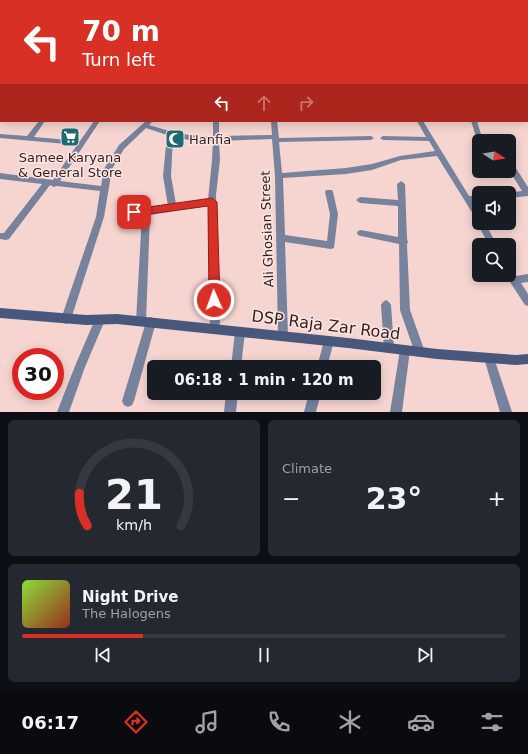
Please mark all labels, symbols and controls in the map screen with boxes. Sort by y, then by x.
text: 70 m [82,15,160,48]
icon: left [16,16,68,68]
text: Turn left [82,49,155,70]
icon: left [211,92,233,114]
icon: ahead [253,92,275,114]
icon: right [295,92,317,114]
supermarket icon: Samee Karyana & General Store [59,126,81,148]
mosque icon: Hanfia [164,128,186,150]
place label: Hanfia [189,132,231,147]
north arrow [472,134,516,178]
map controls [472,134,516,282]
place label: Samee Karyana & General Store [18,150,122,180]
street label: Ali Ghosian Street [257,170,277,288]
button: sound [472,186,516,230]
pin [117,195,151,229]
icon: arrive [123,201,145,223]
button: search [472,238,516,282]
position arrow [193,279,235,321]
street label: DSP Raja Zar Road [251,306,401,344]
speed limit sign: 30 [12,348,64,400]
text: 06:18 · 1 min · 120 m [174,371,354,389]
text: Climate [282,461,332,476]
text: 21 [105,470,163,519]
text: 23° [366,481,422,516]
text: − [282,486,300,511]
text: + [488,486,506,511]
text: km/h [116,517,152,533]
text: Night Drive [82,588,178,606]
text: The Halogens [82,606,171,621]
icon: previous [92,644,114,666]
icon: pause [253,644,275,666]
icon: next [414,644,436,666]
icon: directions [122,708,150,736]
icon: music [193,708,221,736]
icon: phone [265,708,293,736]
icon: climate [336,708,364,736]
icon: car [407,708,435,736]
icon: filters [478,708,506,736]
text: 06:17 [22,712,79,733]

